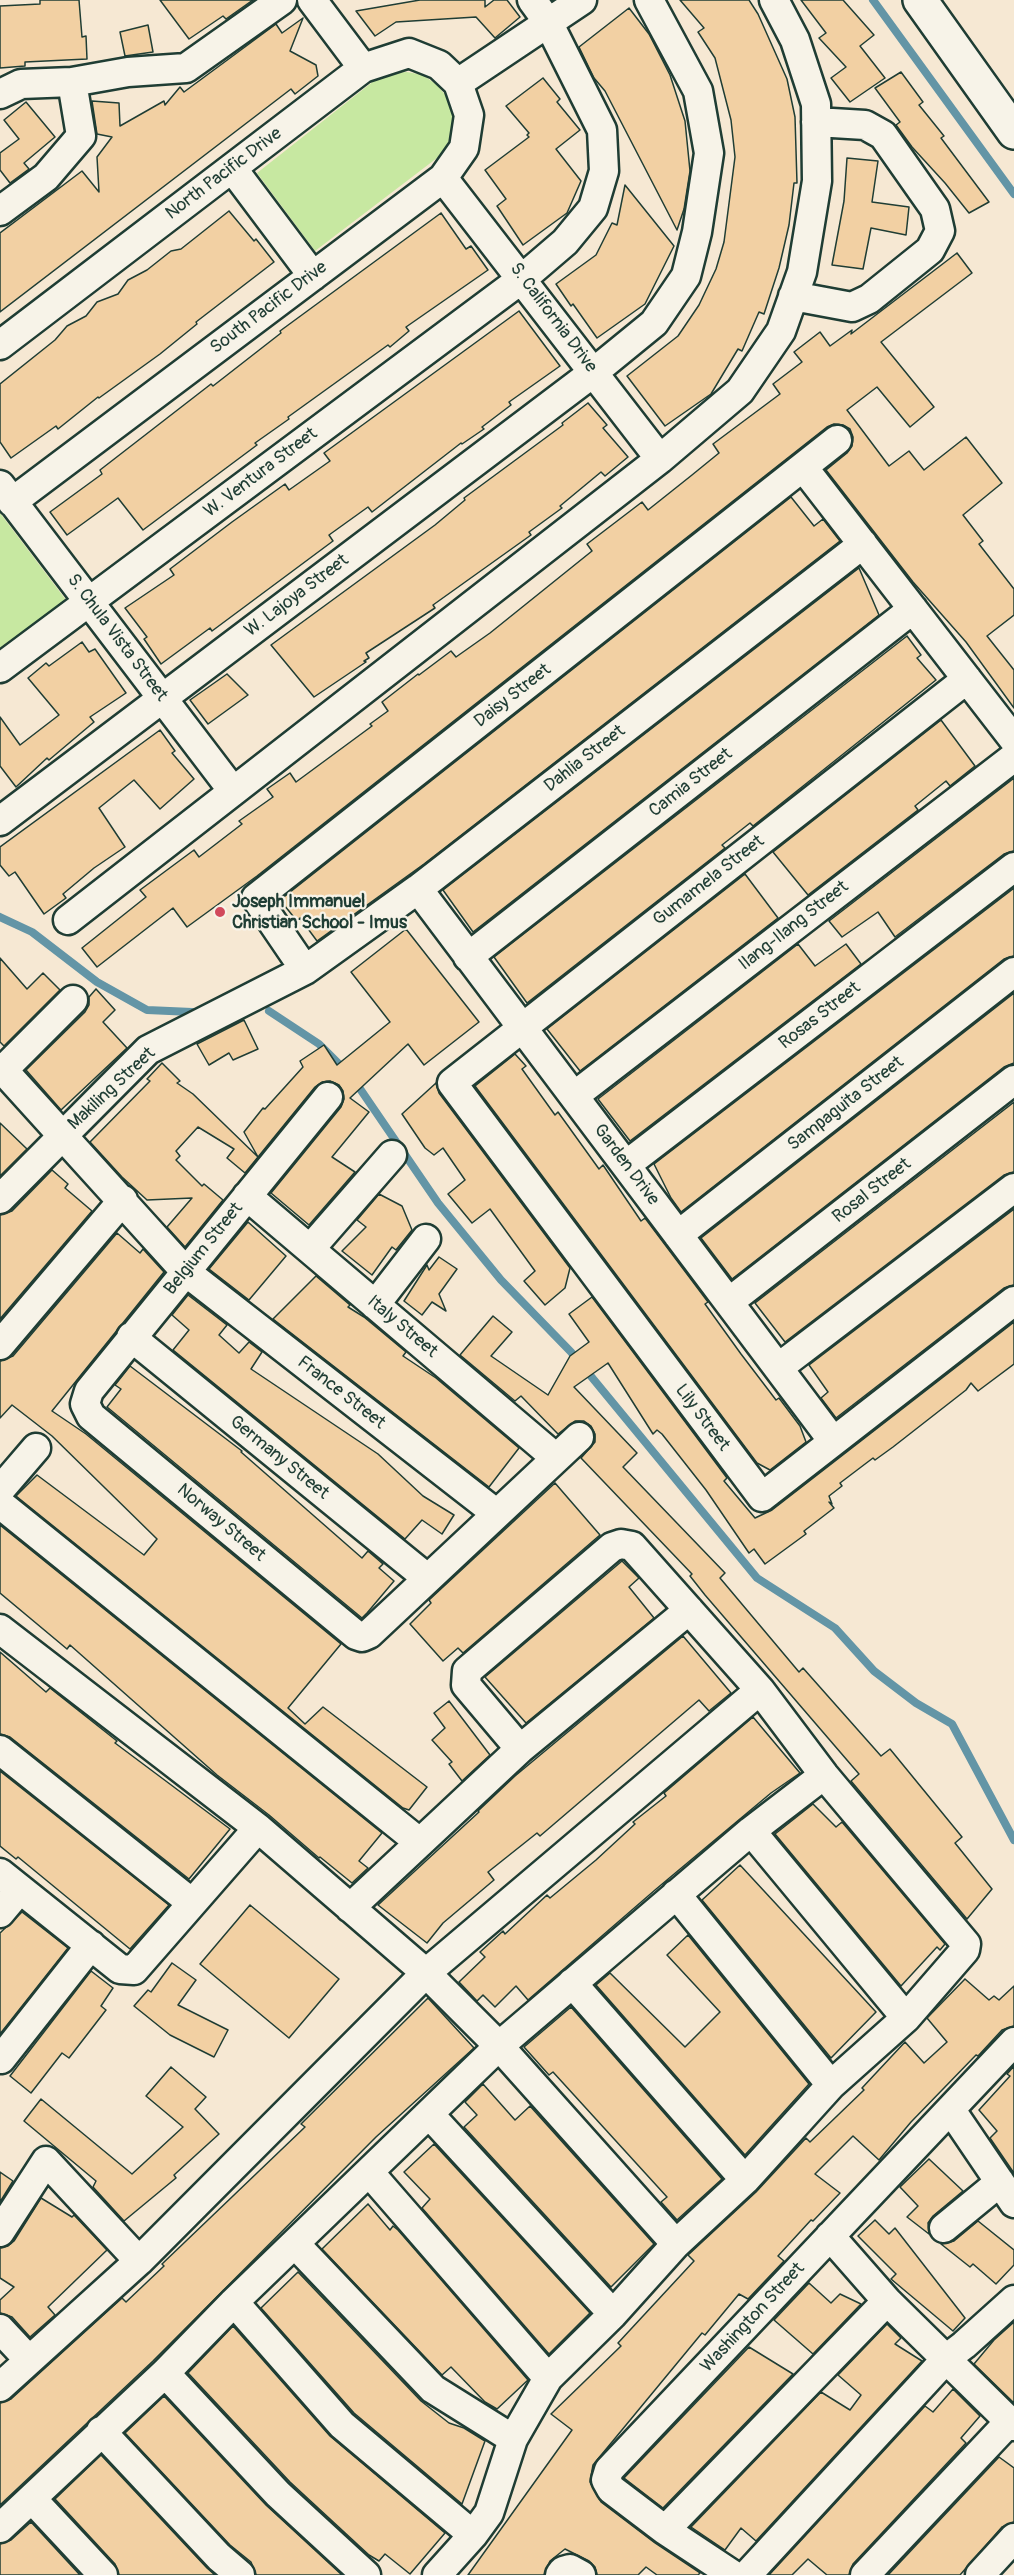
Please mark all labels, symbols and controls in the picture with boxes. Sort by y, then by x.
street label: North Pacific Drive [162,123,286,225]
street label: South Pacific Drive [206,257,332,359]
street label: S. California Drive [505,259,601,377]
street label: W. Ventura Street [200,423,322,523]
street label: W. Lajoya Street [241,550,353,642]
street label: S. Chula Vista Street [62,570,172,706]
street label: Daisy Street [470,659,556,733]
street label: Dahlia Street [540,721,630,797]
street label: Camia Street [645,744,737,822]
street label: Gumamela Street [649,831,769,931]
street label: Ilang-Ilang Street [735,876,853,976]
place label: Joseph Immanuel Christian School - Imus [232,891,407,934]
marker: Joseph Immanuel Christian School - Imus [213,905,227,919]
street label: Rosas Street [775,978,865,1054]
street label: Makiling Street [64,1043,160,1135]
street label: Sampaguita Street [784,1052,908,1156]
street label: Garden Drive [588,1120,664,1210]
street label: Rosal Street [829,1154,915,1228]
street label: Belgium Street [160,1198,248,1300]
street label: Italy Street [362,1291,442,1363]
street label: France Street [293,1352,389,1434]
street label: Lily Street [670,1380,734,1456]
street label: Germany Street [225,1411,333,1505]
street label: Norway Street [172,1480,270,1566]
street label: Washington Street [697,2259,809,2377]

